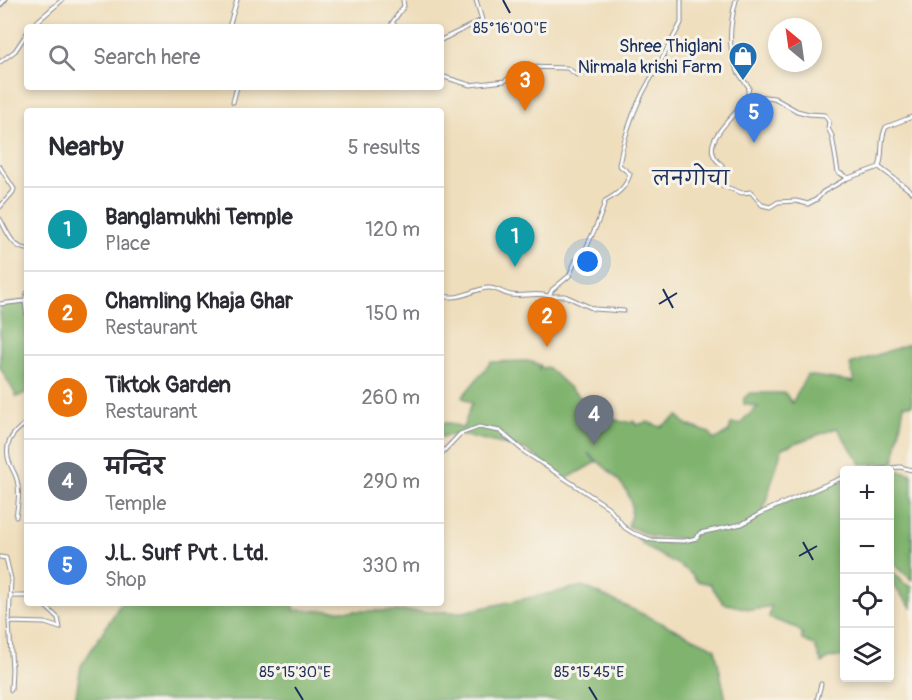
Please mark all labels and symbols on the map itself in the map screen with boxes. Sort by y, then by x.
north arrow [768,18,822,72]
text: 85°16'00"E [473,19,547,38]
place label: Shree Thiglani Nirmala krishi Farm [578,35,722,79]
shop icon: Shree Thiglani Nirmala krishi Farm [727,40,759,82]
pin: 3 [506,62,544,111]
pin: 5 [734,94,774,143]
district label: लनगोचा [652,163,730,191]
pin: 1 [496,218,534,267]
your location [573,247,602,276]
pin: 2 [528,298,566,347]
pin: 4 [574,396,614,445]
text: 85°15'30"E [259,663,331,682]
text: 85°15'45"E [554,663,624,682]

